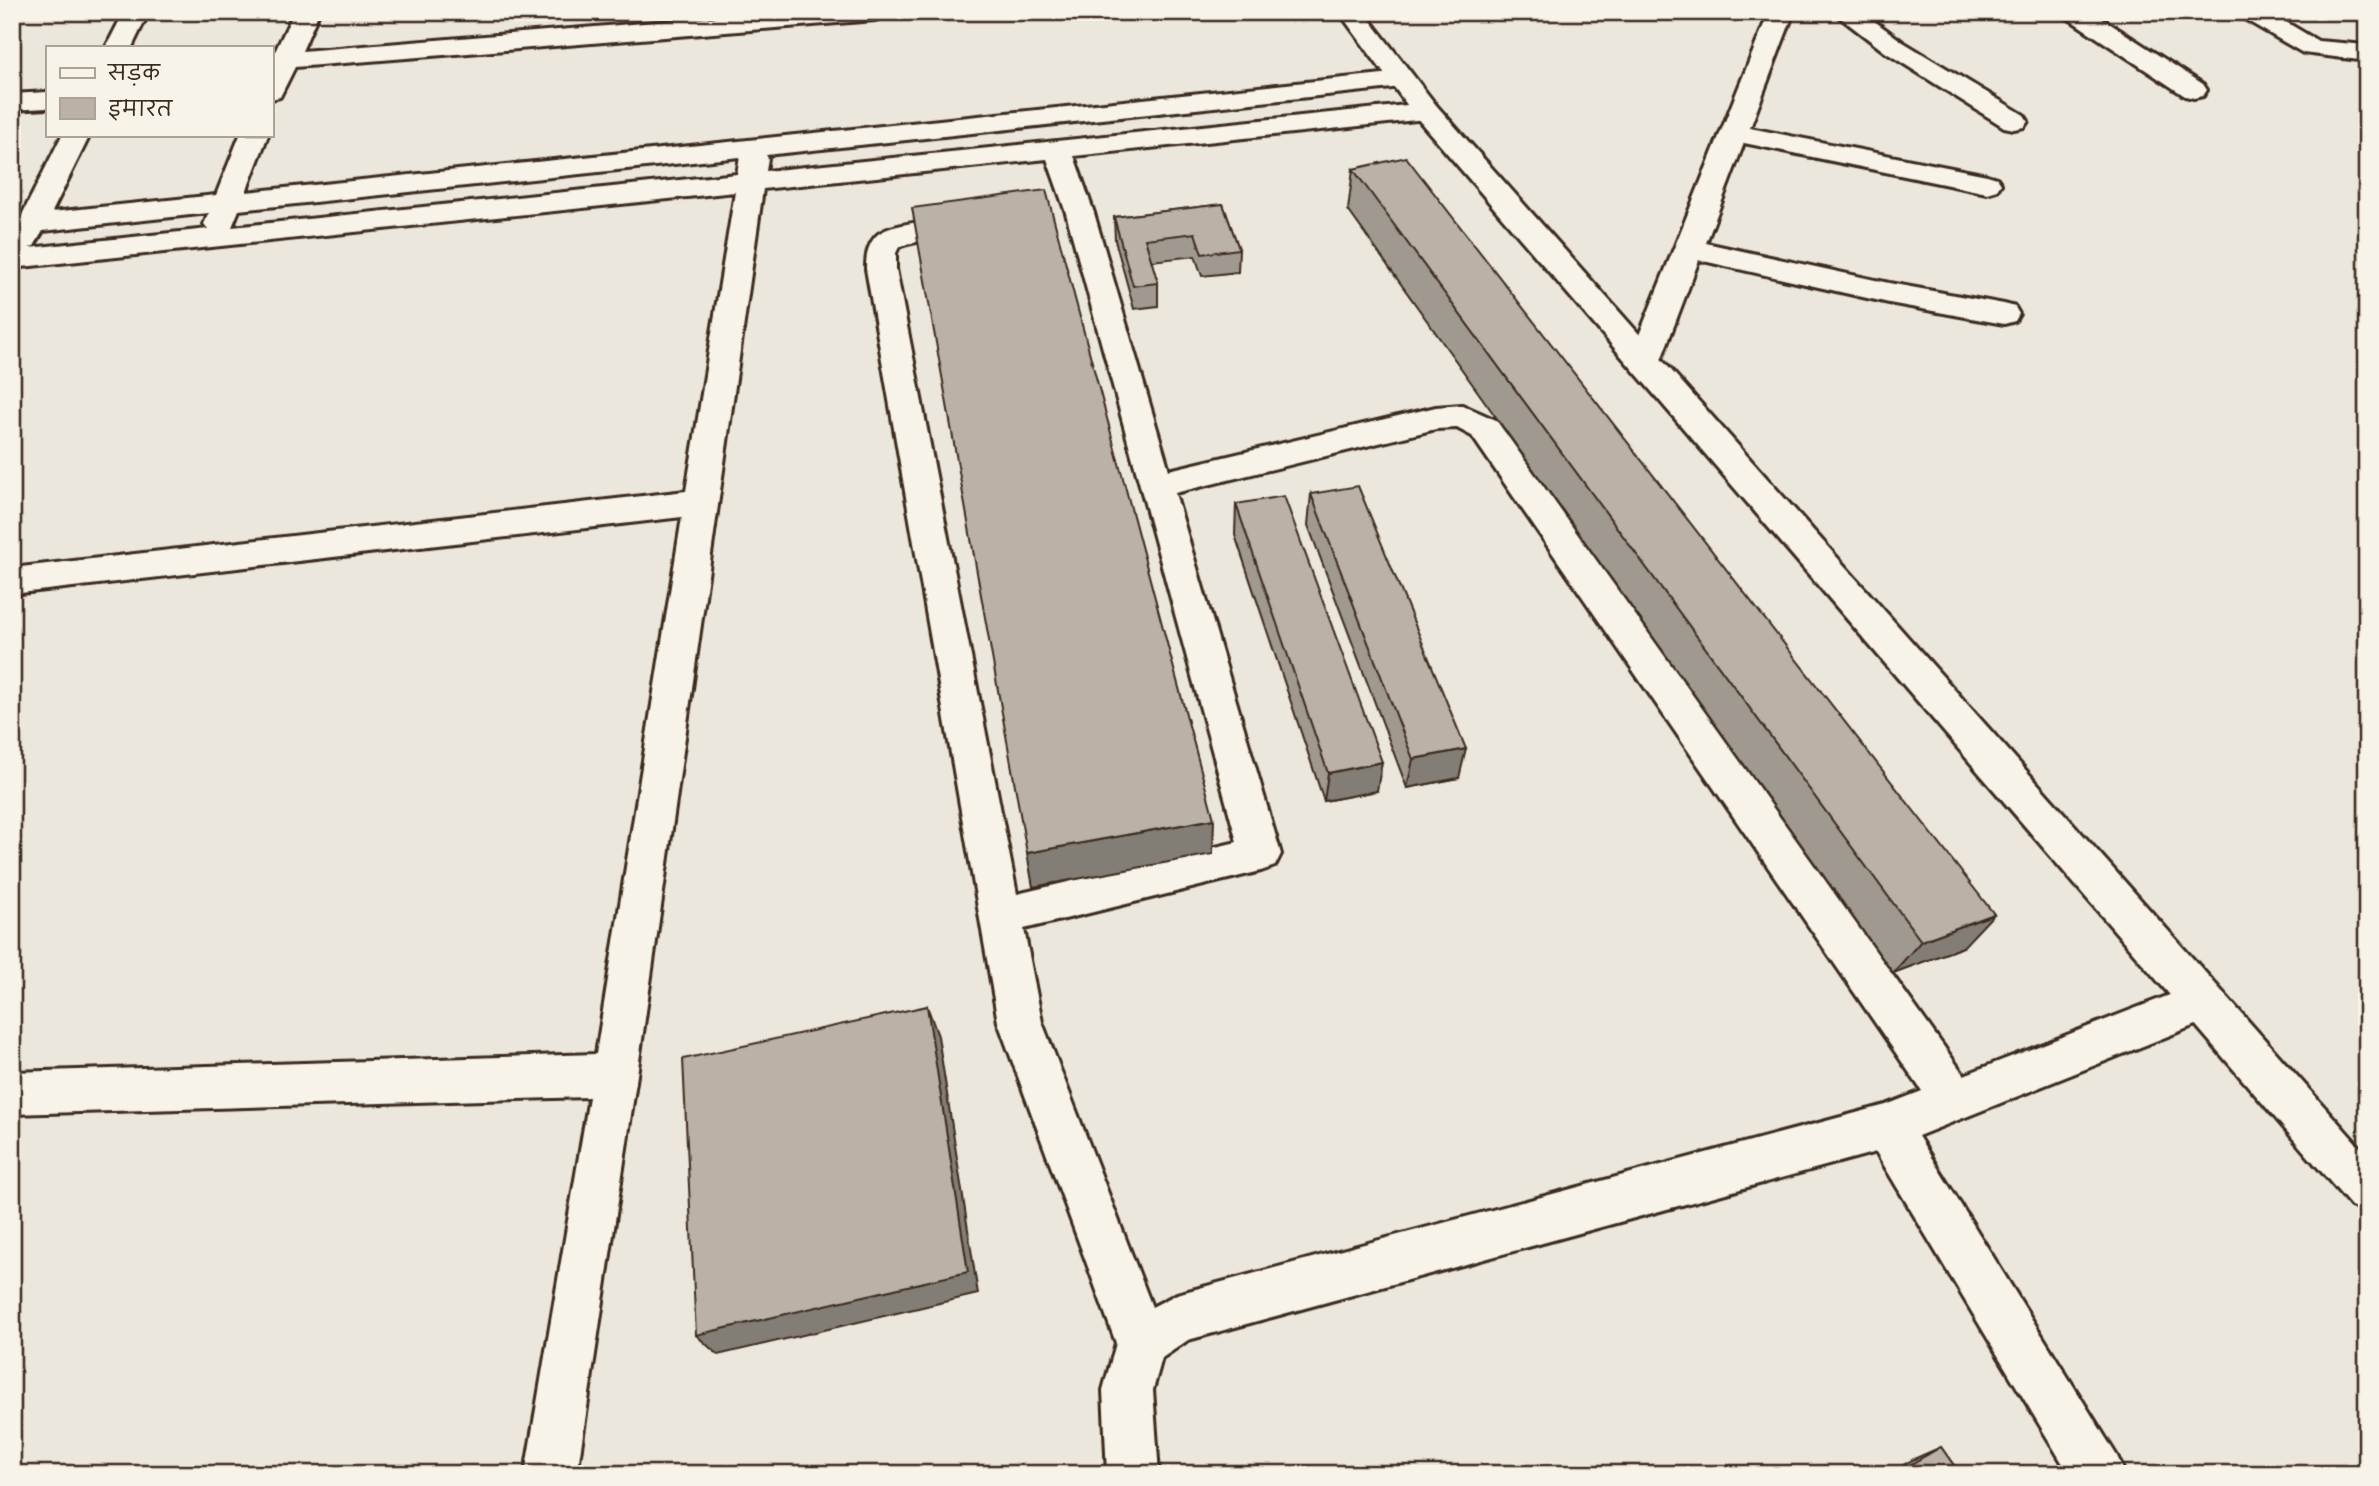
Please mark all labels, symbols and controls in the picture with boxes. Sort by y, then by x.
legend [46,46,273,136]
text: सड़क [107,58,161,86]
text: इमारत [108,94,174,121]

